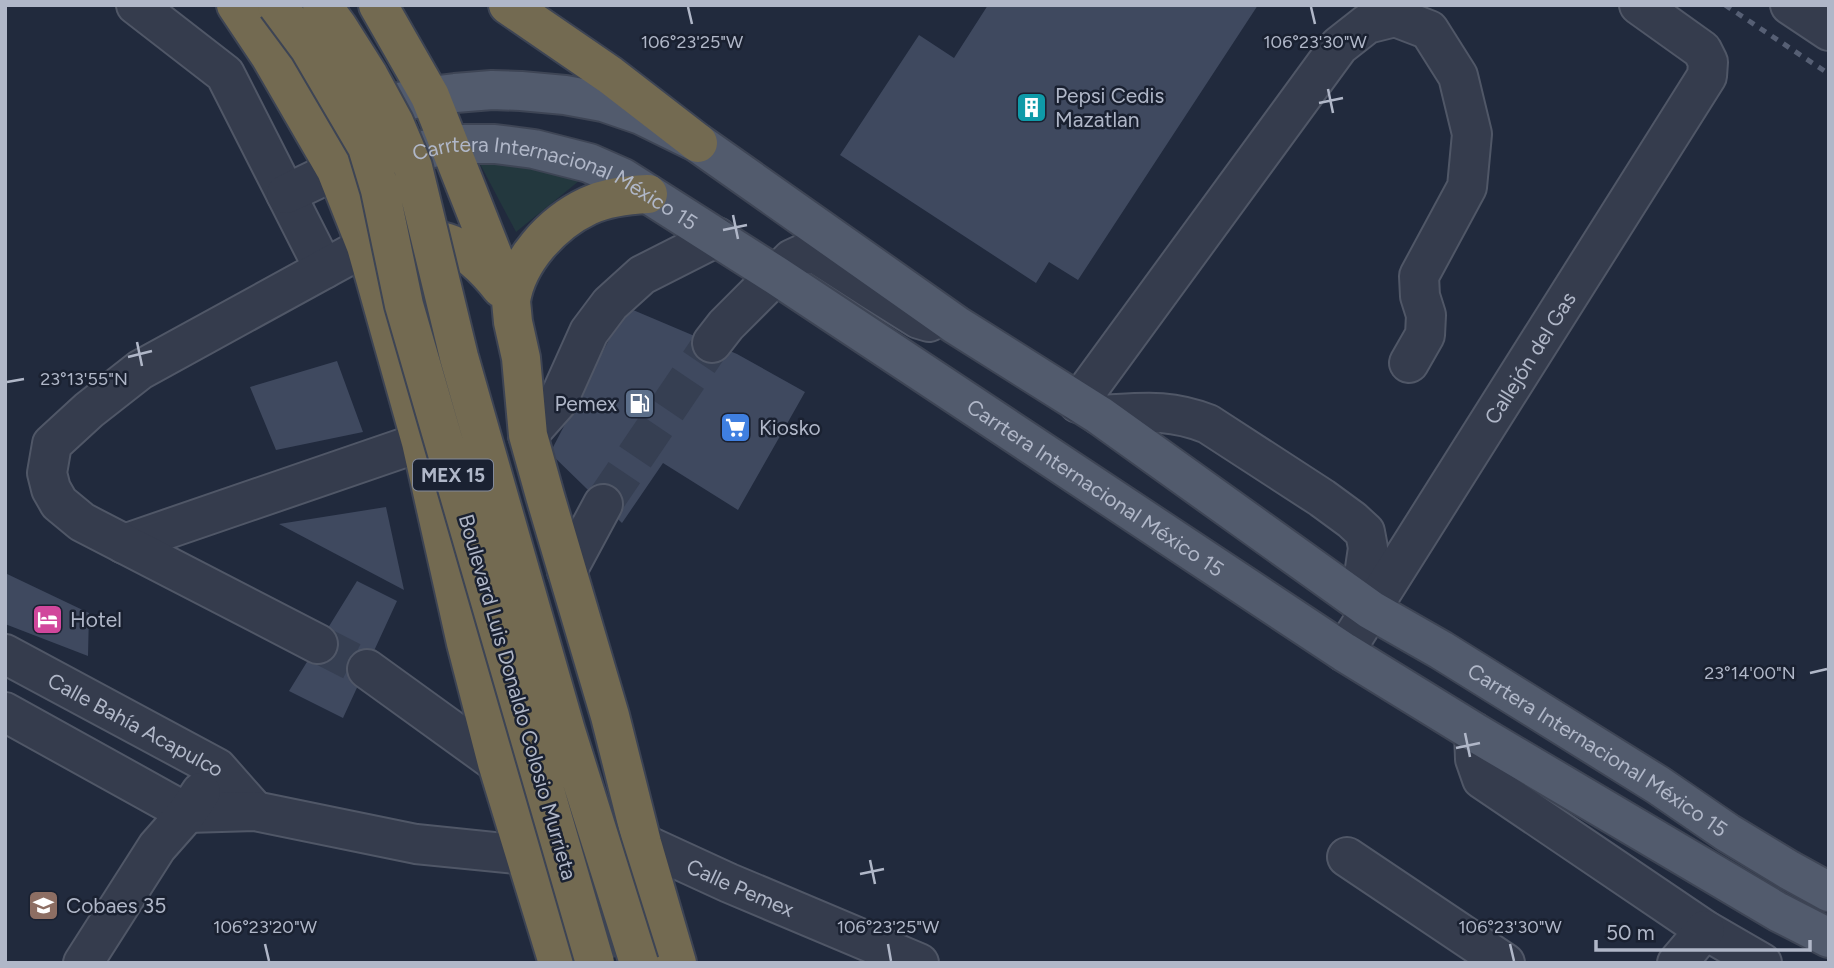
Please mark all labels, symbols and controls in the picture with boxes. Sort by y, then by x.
text: 106°23'25"W [641,31,744,53]
text: 106°23'30"W [1263,31,1368,53]
place label: Pepsi Cedis Mazatlan [1055,83,1164,132]
building icon: Pepsi Cedis Mazatlan [1015,90,1049,124]
street label: Carrtera Internacional México 15 [410,131,703,235]
street label: Callejón del Gas [1479,287,1580,428]
text: 23°13'55"N [40,368,128,390]
fuel station icon: Pemex [623,386,657,420]
place label: Pemex [554,391,617,416]
street label: Carrtera Internacional México 15 [962,393,1229,581]
supermarket icon: Kiosko [719,410,753,444]
place label: Kiosko [759,415,821,440]
road number: MEX 15 [413,460,493,490]
street label: Boulevard Luis Donaldo Colosio Murrieta [454,511,582,883]
hotel icon: Hotel [30,602,64,636]
place label: Hotel [70,607,122,632]
street label: Carrtera Internacional México 15 [1463,657,1732,842]
text: 23°14'00"N [1704,662,1796,684]
street label: Calle Bahía Acapulco [44,667,231,781]
street label: Calle Pemex [683,853,798,921]
school or university icon: Cobaes 35 [26,888,60,922]
place label: Cobaes 35 [66,893,166,918]
scale bar [1596,908,1810,952]
text: 106°23'20"W [213,916,318,938]
text: 106°23'25"W [837,916,940,938]
text: 106°23'30"W [1458,916,1563,938]
text: 50 m [1606,920,1655,945]

